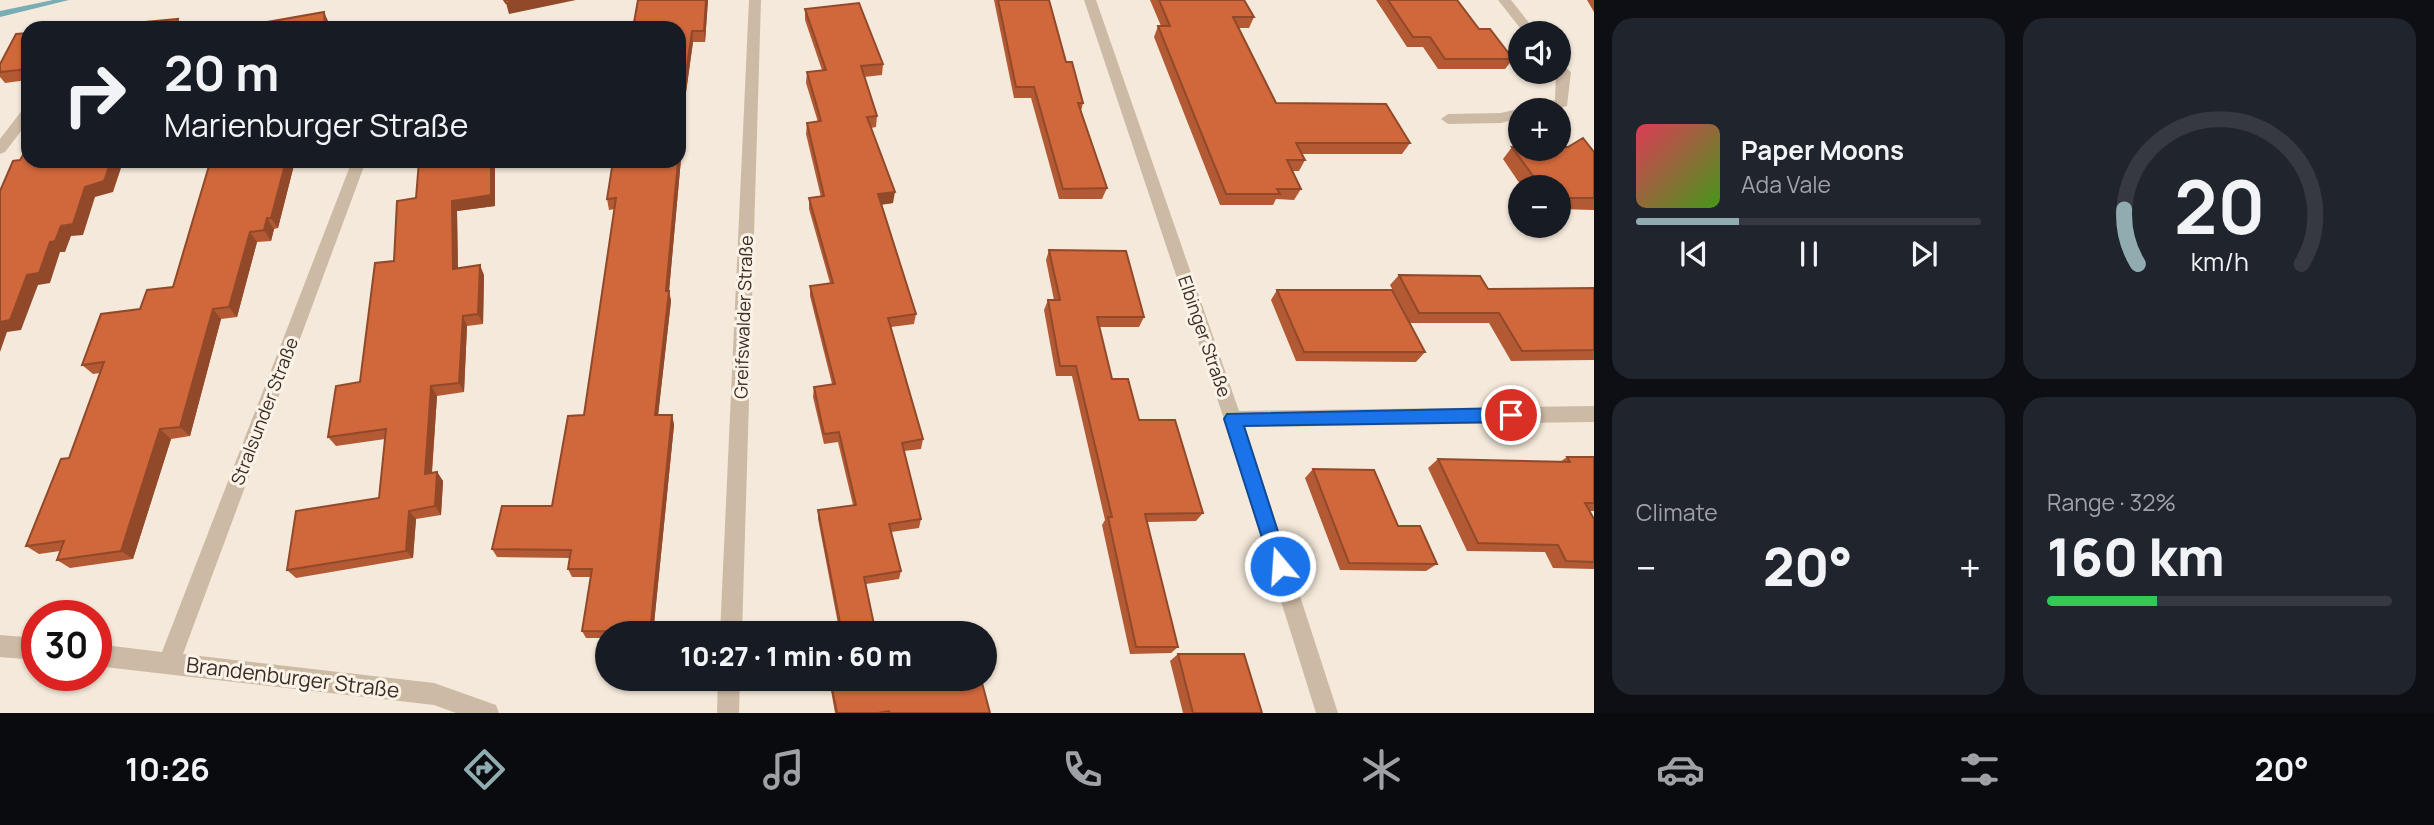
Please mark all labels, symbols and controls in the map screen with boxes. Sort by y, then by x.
map controls [1508,21,1571,238]
button: sound [1508,21,1571,84]
text: 20 m [164,39,279,106]
icon: right [49,49,140,140]
button: + [1508,98,1571,161]
text: Marienburger Straße [164,103,468,147]
text: Paper Moons [1741,132,1904,168]
text: 20 [2174,157,2265,257]
text: Ada Vale [1741,168,1831,200]
button: − [1508,175,1571,238]
street label: Greifswalder Straße [728,235,758,399]
icon: previous [1675,235,1713,273]
icon: pause [1790,235,1828,273]
icon: next [1905,235,1943,273]
text: km/h [2190,244,2249,279]
street label: Elbinger Straße [1173,272,1237,400]
street label: Stralsunder Straße [225,334,303,488]
pin [1481,385,1541,445]
icon: arrive [1492,396,1530,434]
text: Range · 32% [2047,486,2176,518]
text: Climate [1636,496,1718,528]
text: 160 km [2047,521,2225,592]
position arrow [1243,529,1317,603]
text: 20° [1763,531,1853,602]
text: − [1636,541,1657,593]
text: + [1959,541,1981,593]
speed limit sign: 30 [21,600,112,691]
text: 10:27 · 1 min · 60 m [680,638,912,674]
street label: Brandenburger Straße [185,650,401,704]
icon: directions [460,745,509,794]
icon: music [759,745,808,794]
icon: phone [1058,745,1107,794]
icon: climate [1357,745,1406,794]
icon: car [1656,745,1705,794]
icon: filters [1955,745,2004,794]
text: 10:26 [125,747,210,791]
text: 20° [2254,747,2309,791]

